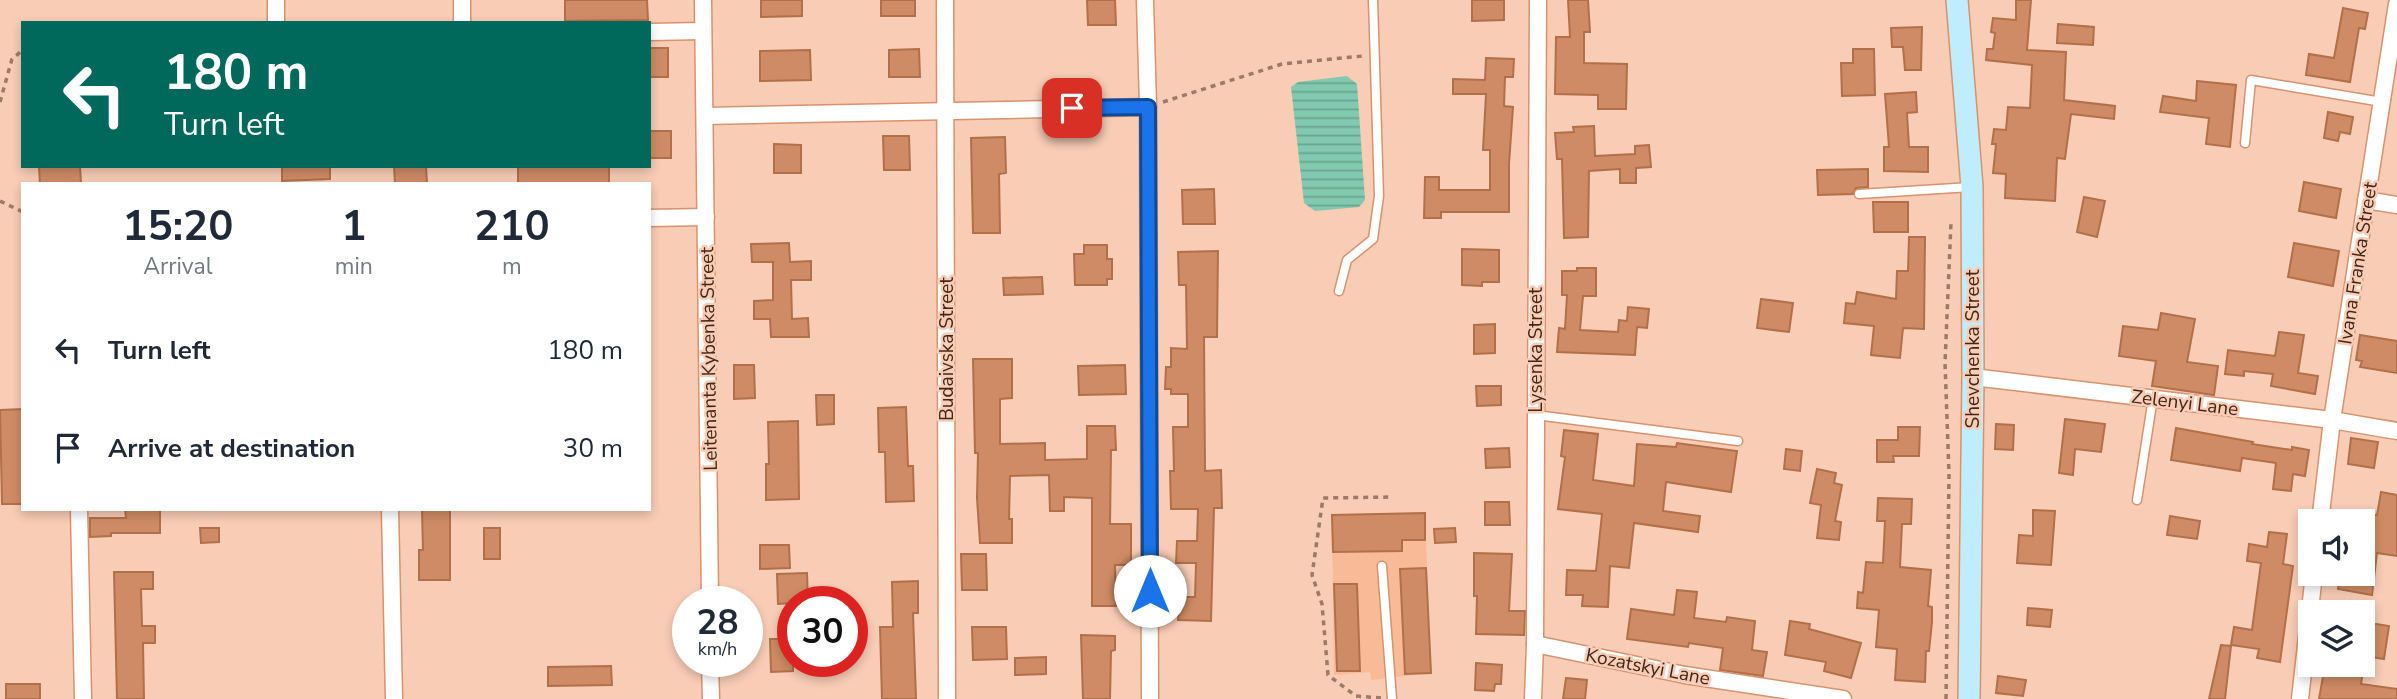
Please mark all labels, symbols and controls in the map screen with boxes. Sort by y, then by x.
text: 180 m [164,39,308,106]
icon: left [49,49,140,140]
pin [1042,78,1102,138]
icon: arrive [1053,89,1091,127]
text: Turn left [164,103,284,146]
street label: Ivana Franka Street [2332,180,2384,346]
text: 15:20 [122,198,233,255]
text: 1 [341,198,366,255]
text: 210 [474,198,550,255]
street label: Leitenanta Kybenka Street [694,246,724,471]
text: Arrival [143,251,212,282]
text: min [335,251,373,282]
text: m [502,251,522,282]
street label: Shevchenka Street [1960,269,1986,428]
street label: Budaivska Street [934,277,960,421]
street label: Lysenka Street [1523,287,1549,413]
icon: left [49,331,87,369]
text: Turn left [108,333,211,368]
text: 180 m [547,333,623,368]
street label: Zelenyi Lane [2130,384,2240,422]
icon: arrive [49,429,87,467]
text: Arrive at destination [108,431,355,466]
text: 30 m [563,431,623,466]
map controls [2298,509,2375,677]
button: sound [2298,509,2375,586]
position arrow [1113,554,1187,628]
speed limit sign: 30 [777,586,868,677]
text: 28 [696,599,739,646]
button: layers [2298,600,2375,677]
text: km/h [698,637,737,661]
street label: Kozatskyi Lane [1583,642,1712,692]

